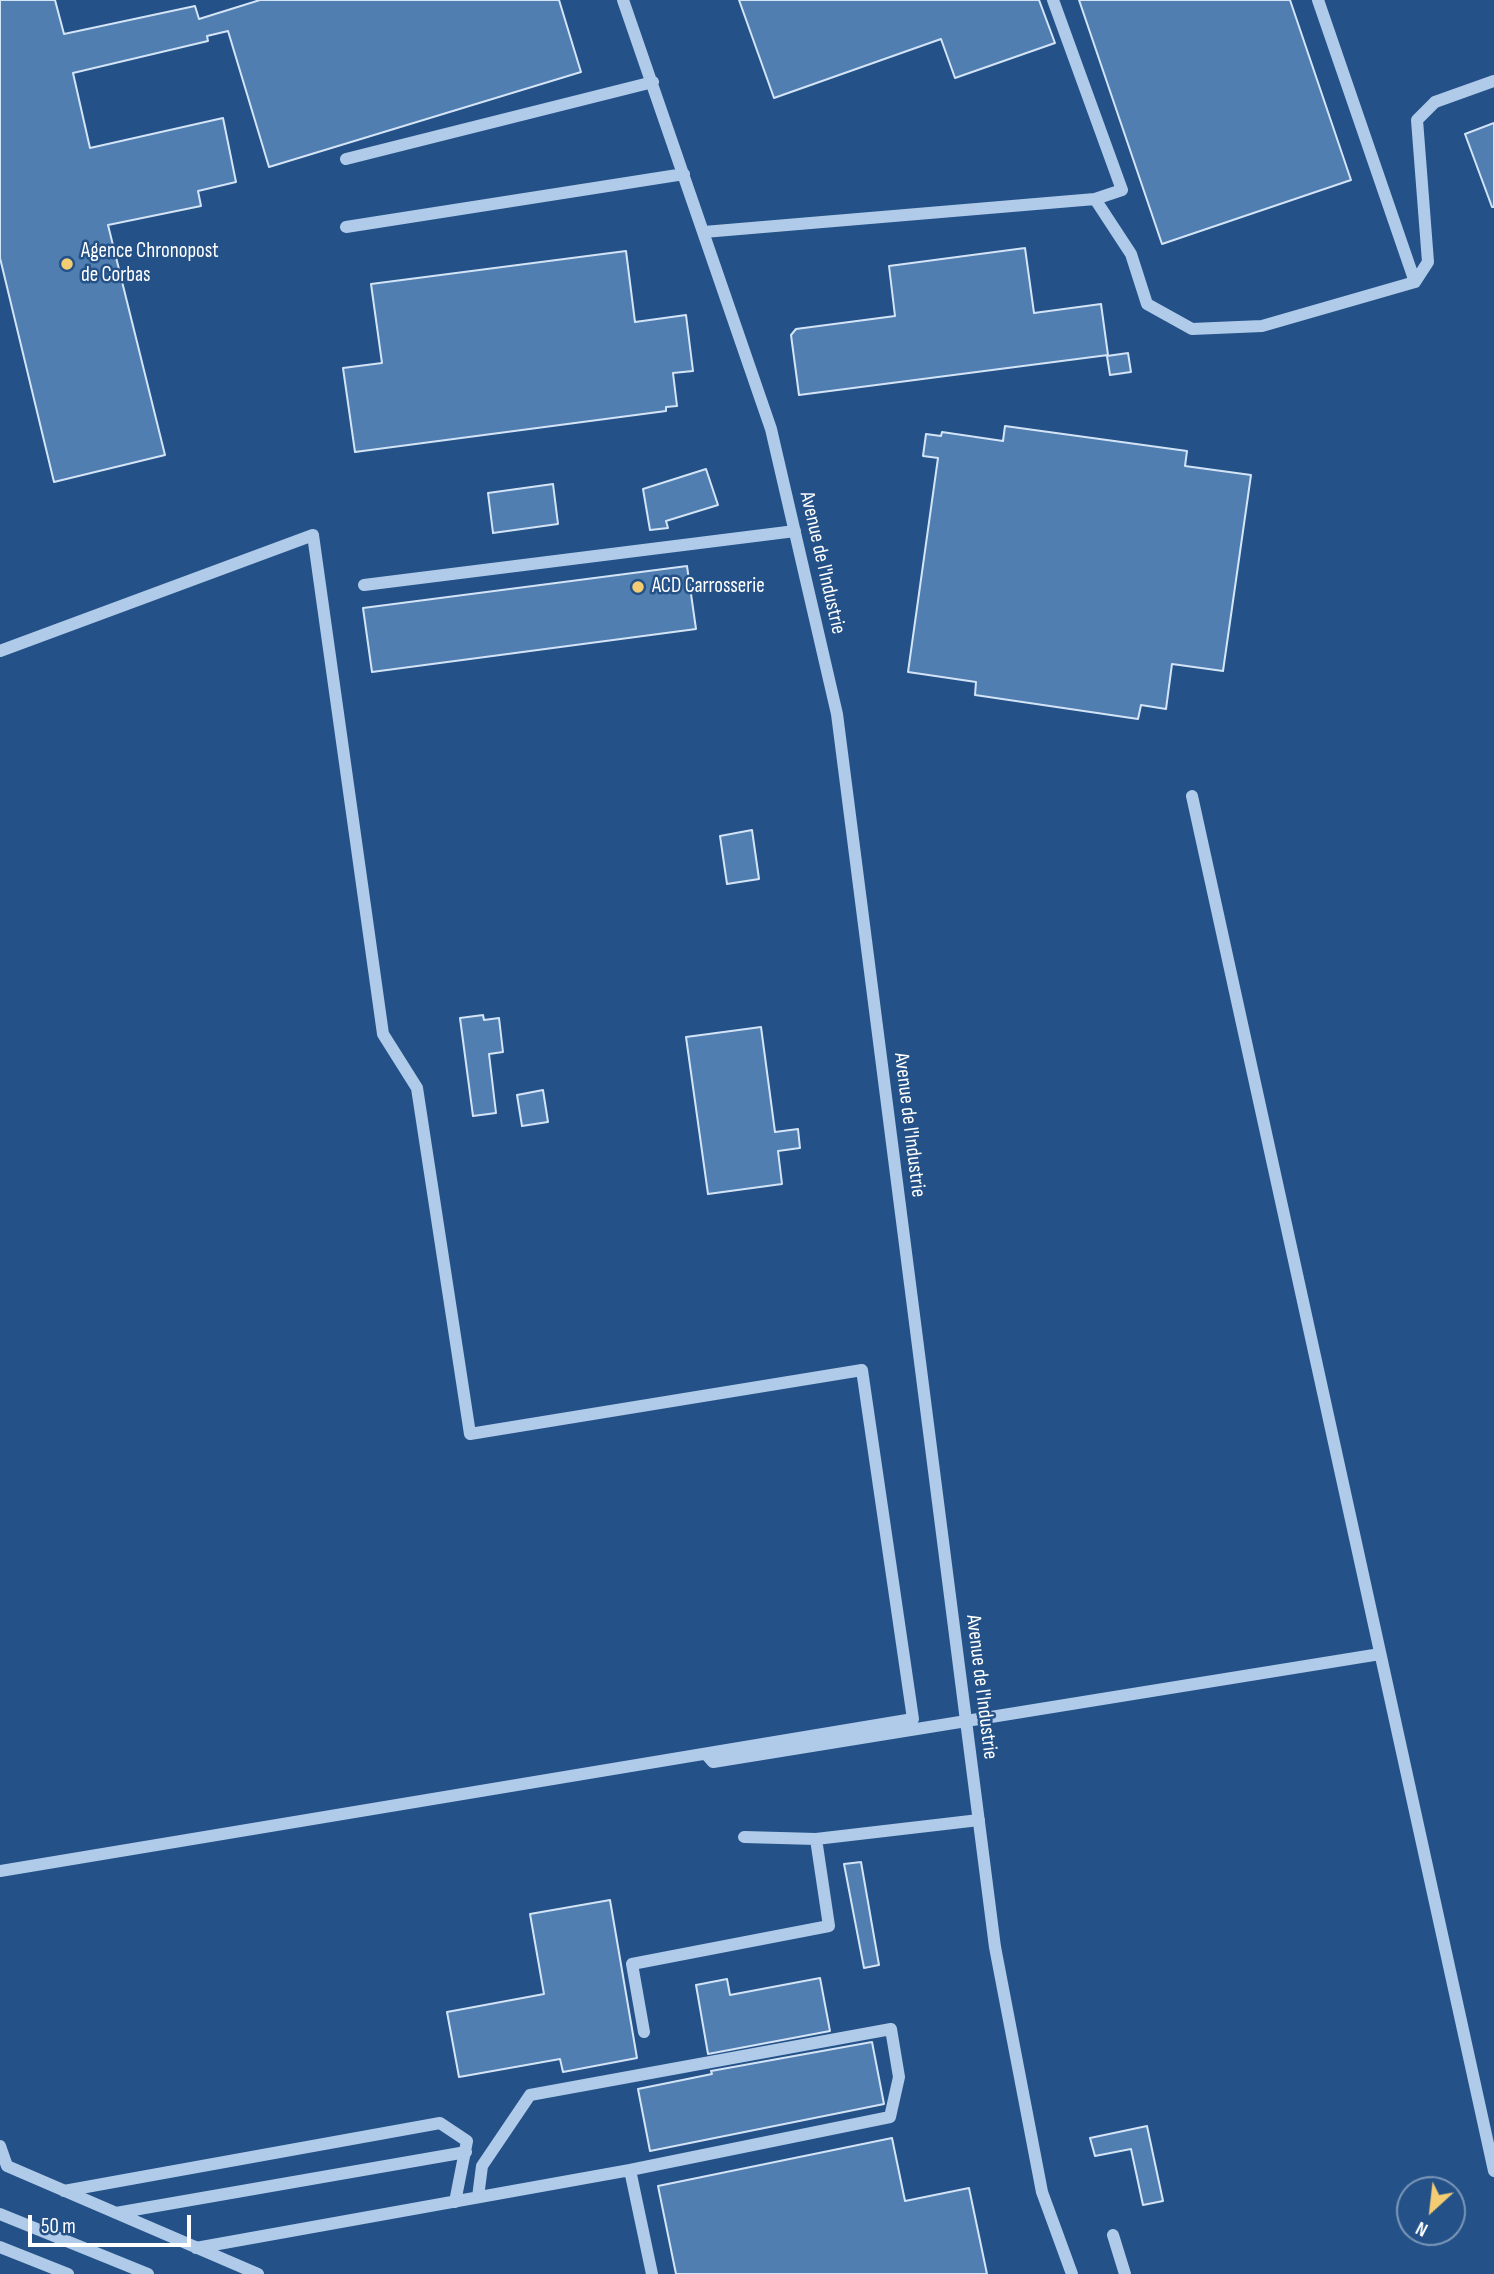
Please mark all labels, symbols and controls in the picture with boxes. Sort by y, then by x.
place label: Agence Chronopost de Corbas [81,239,219,289]
marker: Agence Chronopost de Corbas [59,256,75,272]
street label: Avenue de l'Industrie [793,489,851,637]
place label: ACD Carrosserie [652,574,765,600]
marker: ACD Carrosserie [630,579,646,595]
street label: Avenue de l'Industrie [888,1051,930,1199]
street label: Avenue de l'Industrie [960,1613,1002,1761]
north arrow [1396,2176,1466,2246]
scale bar [32,2200,194,2244]
text: 50 m [41,2214,76,2239]
text: N [1412,2216,1432,2241]

